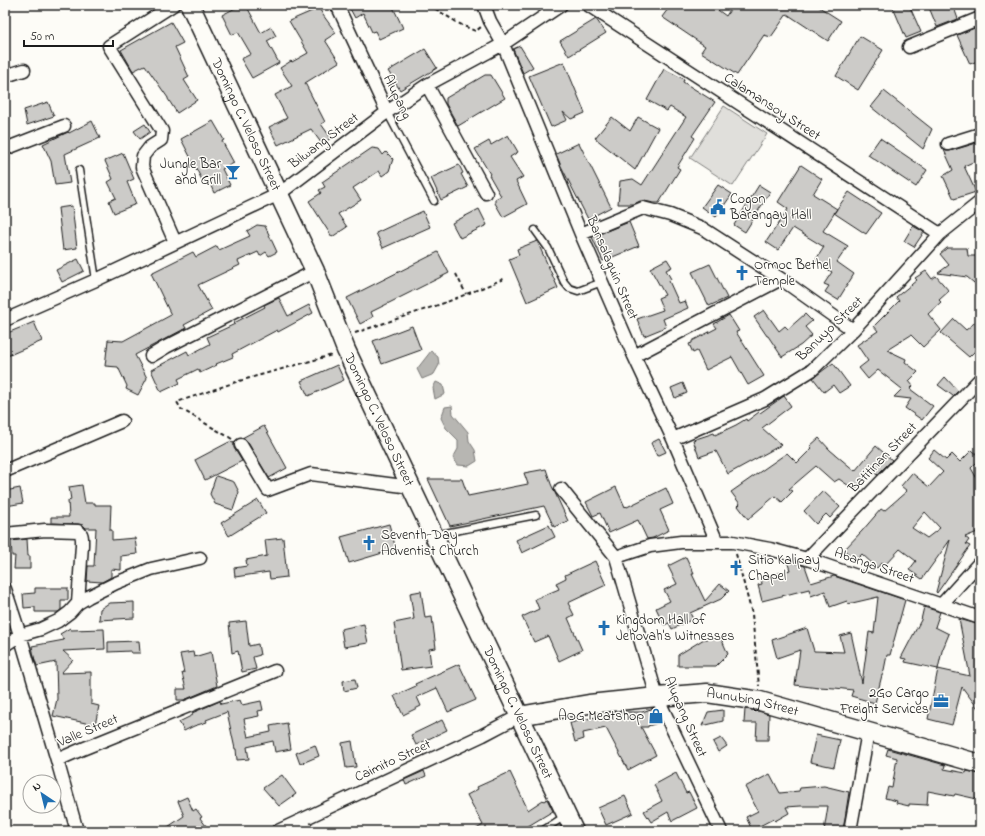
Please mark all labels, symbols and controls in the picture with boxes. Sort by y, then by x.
scale bar [24,22,113,48]
text: 50 m [30,28,54,46]
street label: Domingo C. Veloso Street [205,54,287,195]
street label: Calamansoy Street [719,68,825,147]
street label: Alupang [376,71,417,123]
street label: Bilwang Street [284,107,364,176]
place label: Jungle Bar and Grill [160,154,222,191]
bar icon: Jungle Bar and Grill [224,163,242,181]
place label: Cogon Barangay Hall [729,189,811,227]
public building icon: Cogon Barangay Hall [709,198,727,216]
street label: Bansalaguin Street [579,212,643,324]
place label: Ormoc Bethel Temple [754,255,831,292]
church icon: Ormoc Bethel Temple [733,264,751,282]
street label: Banuyo Street [791,291,869,368]
street label: Domingo C. Veloso Street [338,349,420,490]
street label: Batitinan Street [843,418,923,499]
place label: Seventh-Day Adventist Church [381,525,479,562]
church icon: Seventh-Day Adventist Church [360,534,378,552]
street label: Abanga Street [831,543,917,590]
place label: Sitio Kalipay Chapel [748,550,820,587]
church icon: Sitio Kalipay Chapel [727,559,745,577]
place label: Kingdom Hall of Jehovah's Witnesses [616,610,734,647]
church icon: Kingdom Hall of Jehovah's Witnesses [595,619,613,637]
street label: Domingo C. Veloso Street [477,642,558,783]
street label: Alupang Street [657,673,712,761]
street label: Aunubing Street [705,683,801,722]
place label: 2Go Cargo Freight Services [839,683,929,721]
office icon: 2Go Cargo Freight Services [932,692,950,710]
place label: AOG Meatshop [558,706,644,727]
shop icon: AOG Meatshop [647,707,665,725]
street label: Valle Street [54,709,122,754]
street label: Caimito Street [351,734,435,788]
north arrow [22,774,62,814]
text: N [29,778,44,795]

